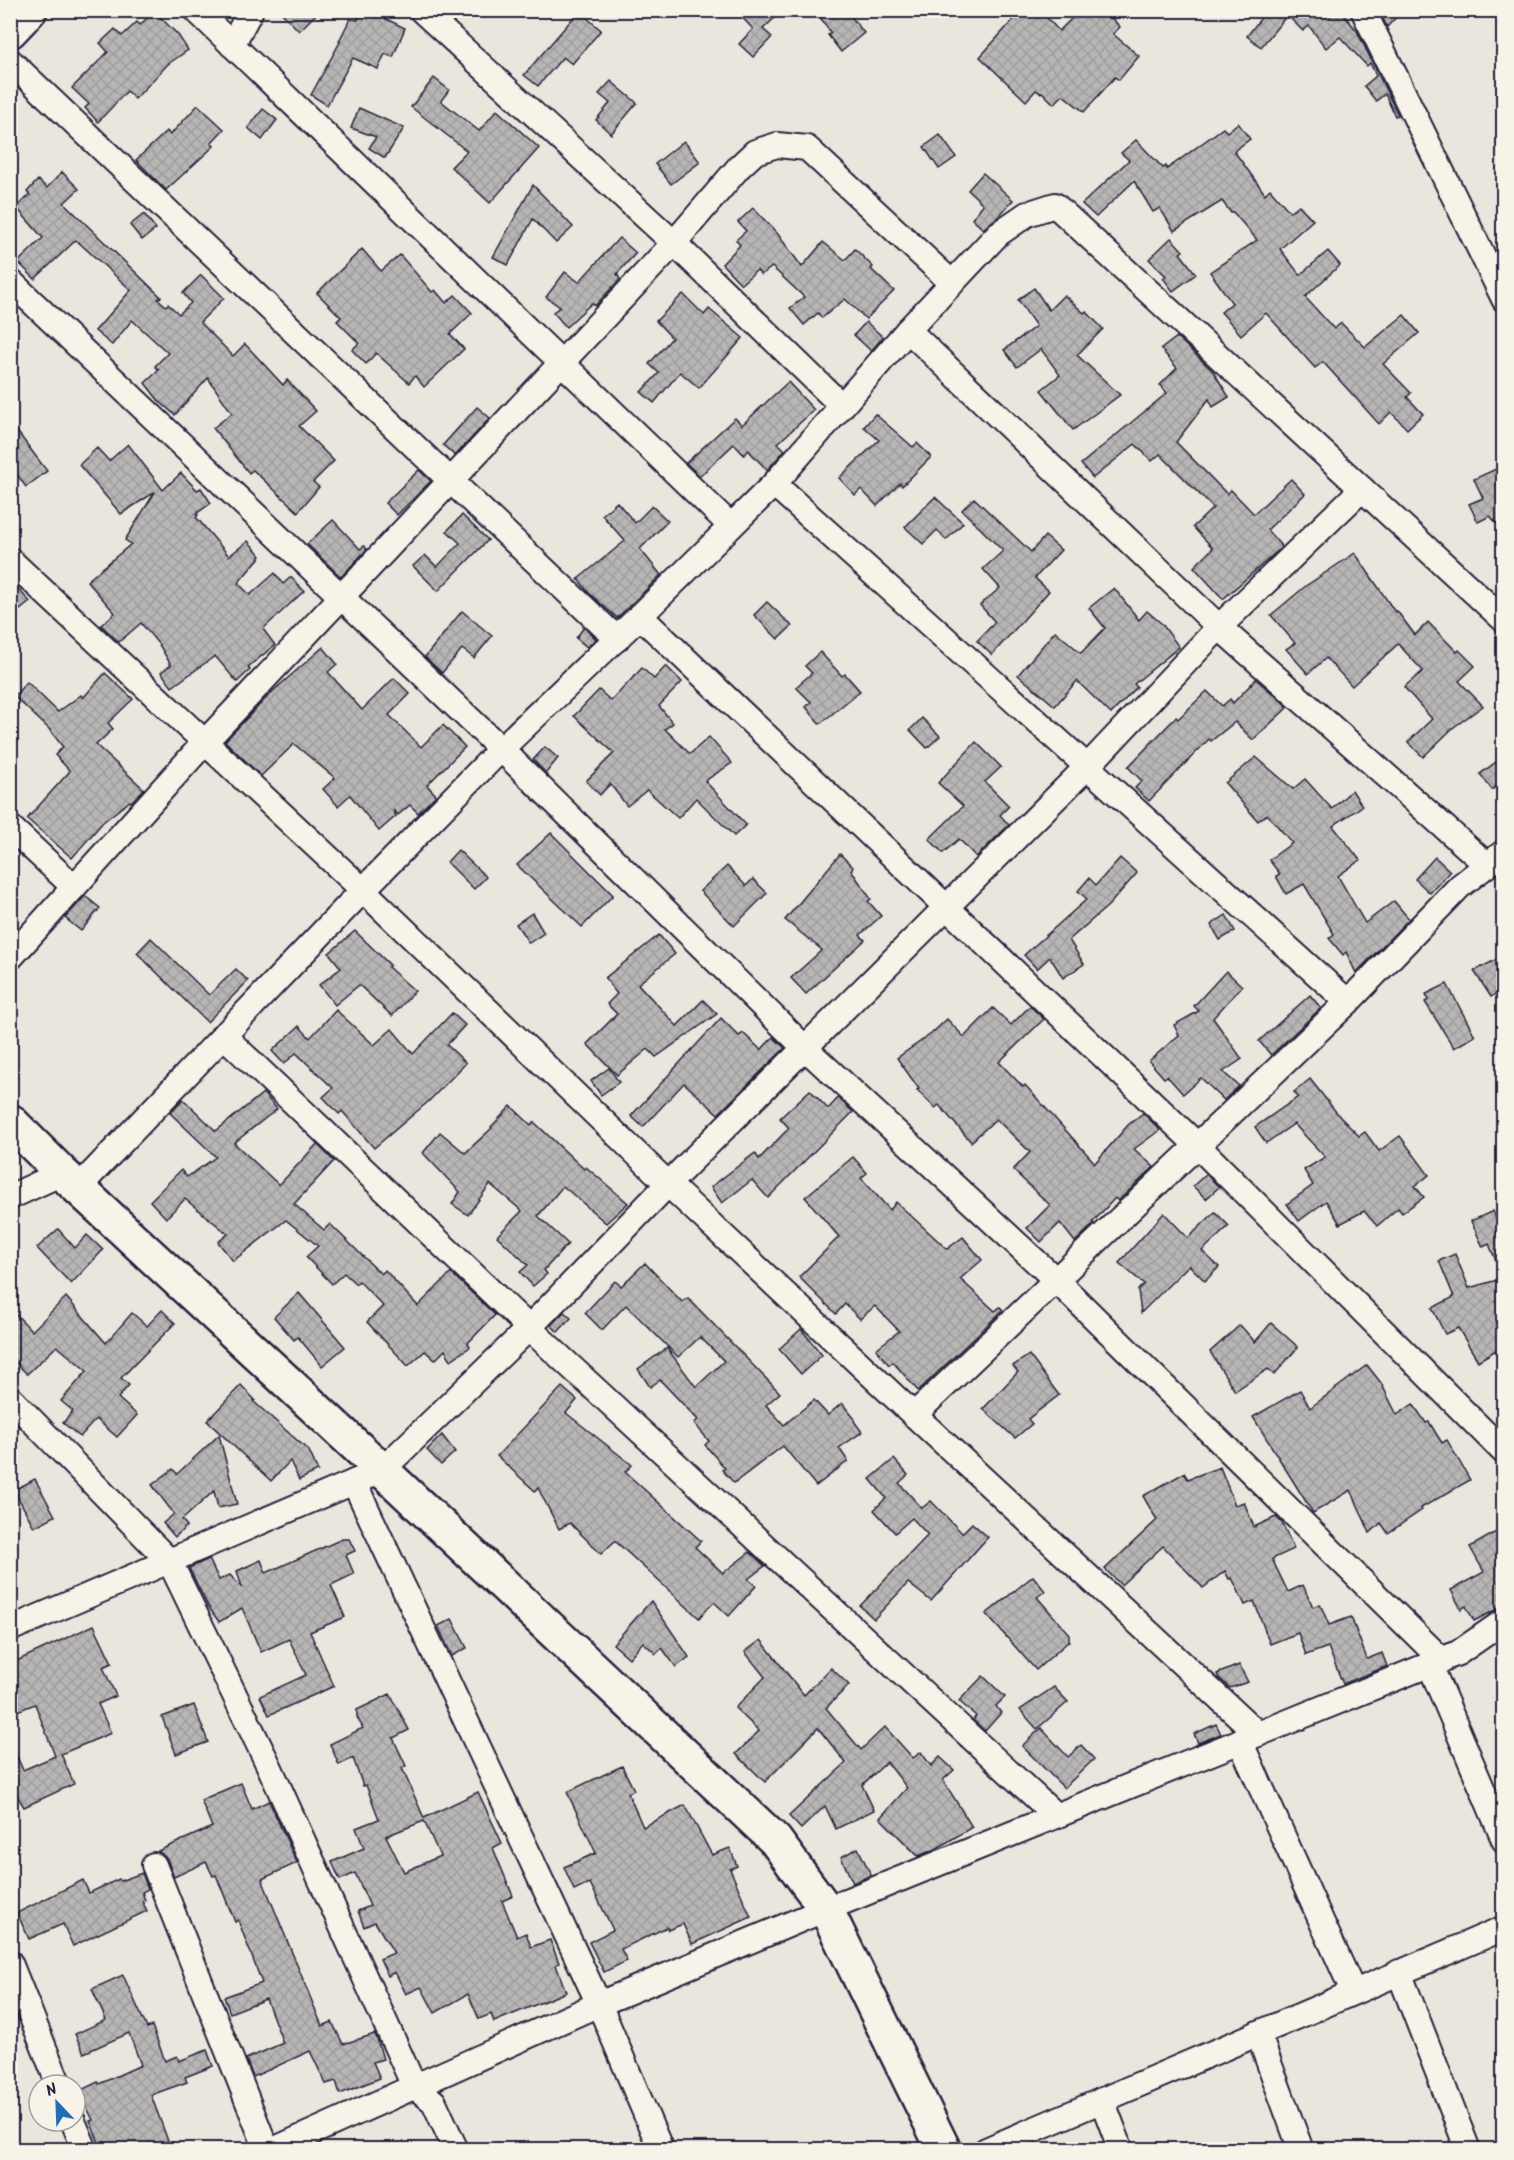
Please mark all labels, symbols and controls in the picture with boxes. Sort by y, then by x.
north arrow [27,2073,87,2133]
text: N [42,2077,61,2104]

